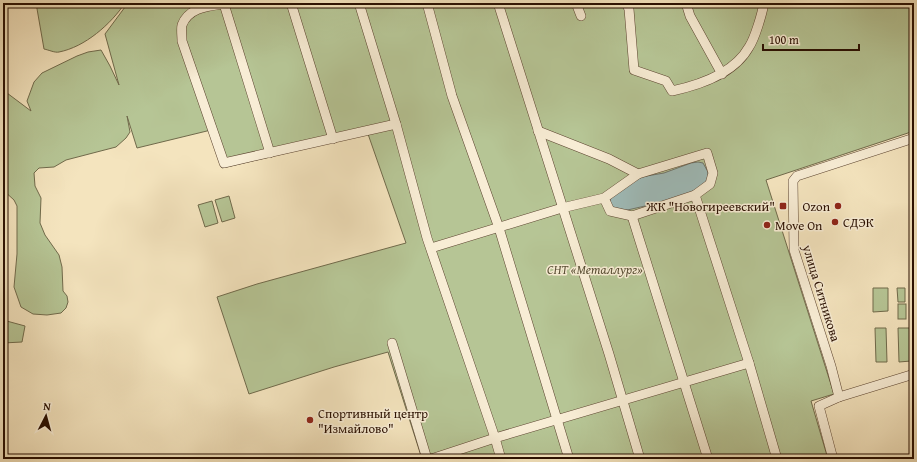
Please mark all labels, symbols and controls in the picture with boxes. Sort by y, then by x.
scale bar [763,26,859,52]
text: 100 m [769,31,799,48]
place label: ЖК "Новогиреевский" [645,197,775,216]
place label: Ozon [802,197,831,216]
marker: ЖК "Новогиреевский" [778,201,788,211]
marker: Ozon [833,201,843,211]
place label: СДЭК [843,213,874,232]
place label: Move On [775,216,823,235]
marker: СДЭК [830,217,840,227]
marker: Move On [762,220,772,230]
street label: улица Ситникова [797,241,845,345]
park label: СНТ «Металлург» [547,260,643,279]
north arrow [26,396,66,436]
text: N [43,398,52,414]
place label: Спортивный центр "Измайлово" [318,404,428,438]
marker: Спортивный центр "Измайлово" [305,415,315,425]

